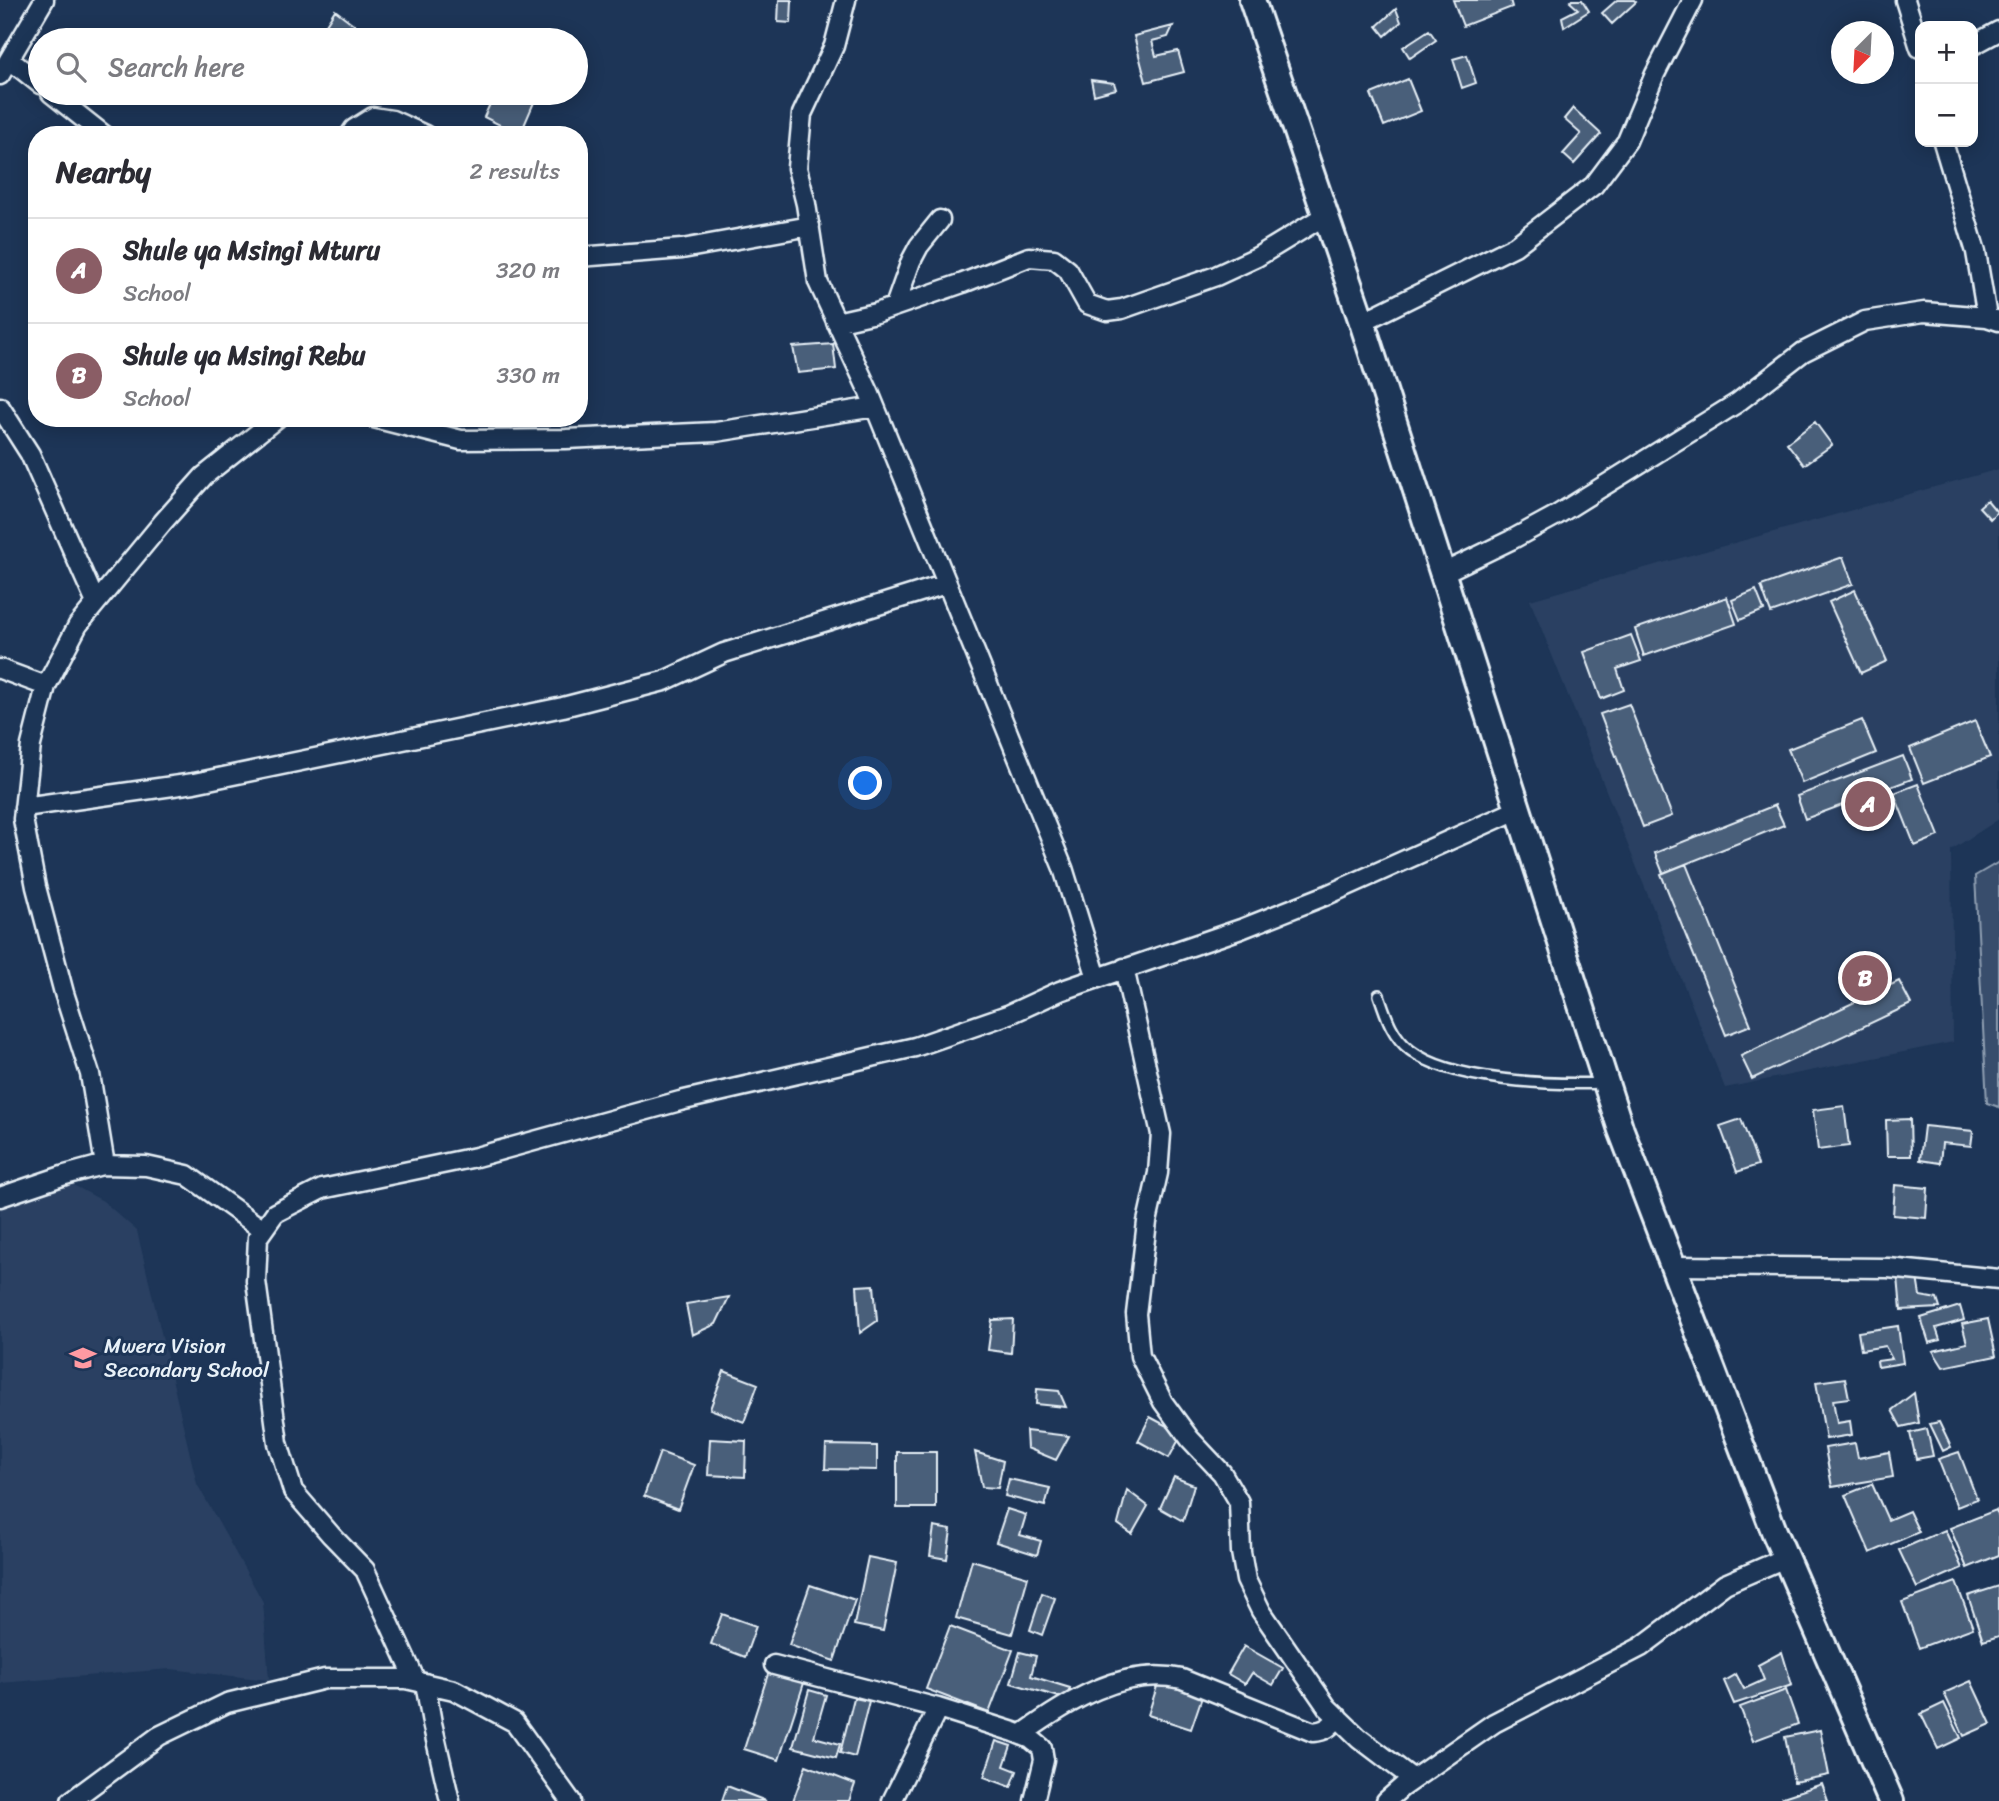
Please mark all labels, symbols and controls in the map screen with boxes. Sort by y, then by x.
north arrow [1831,21,1894,84]
map controls [1915,21,1978,147]
button: + [1915,21,1978,84]
search box [28,28,588,105]
text: Search here [108,44,245,90]
icon: search [52,48,90,86]
button: − [1915,84,1978,147]
text: Nearby [56,145,151,199]
text: 2 results [469,151,560,192]
text: Shule ya Msingi Mturu [123,227,380,273]
text: A [71,250,87,291]
text: 320 m [496,250,560,291]
text: School [123,273,191,314]
text: Shule ya Msingi Rebu [123,332,366,378]
text: B [72,355,86,396]
text: 330 m [497,355,560,396]
text: School [123,378,191,419]
your location [848,766,882,800]
pin: A [1845,778,1891,830]
pin: B [1842,952,1888,1004]
place label: Mwera Vision Secondary School [104,1327,270,1389]
school or university icon: Mwera Vision Secondary School [68,1343,98,1373]

